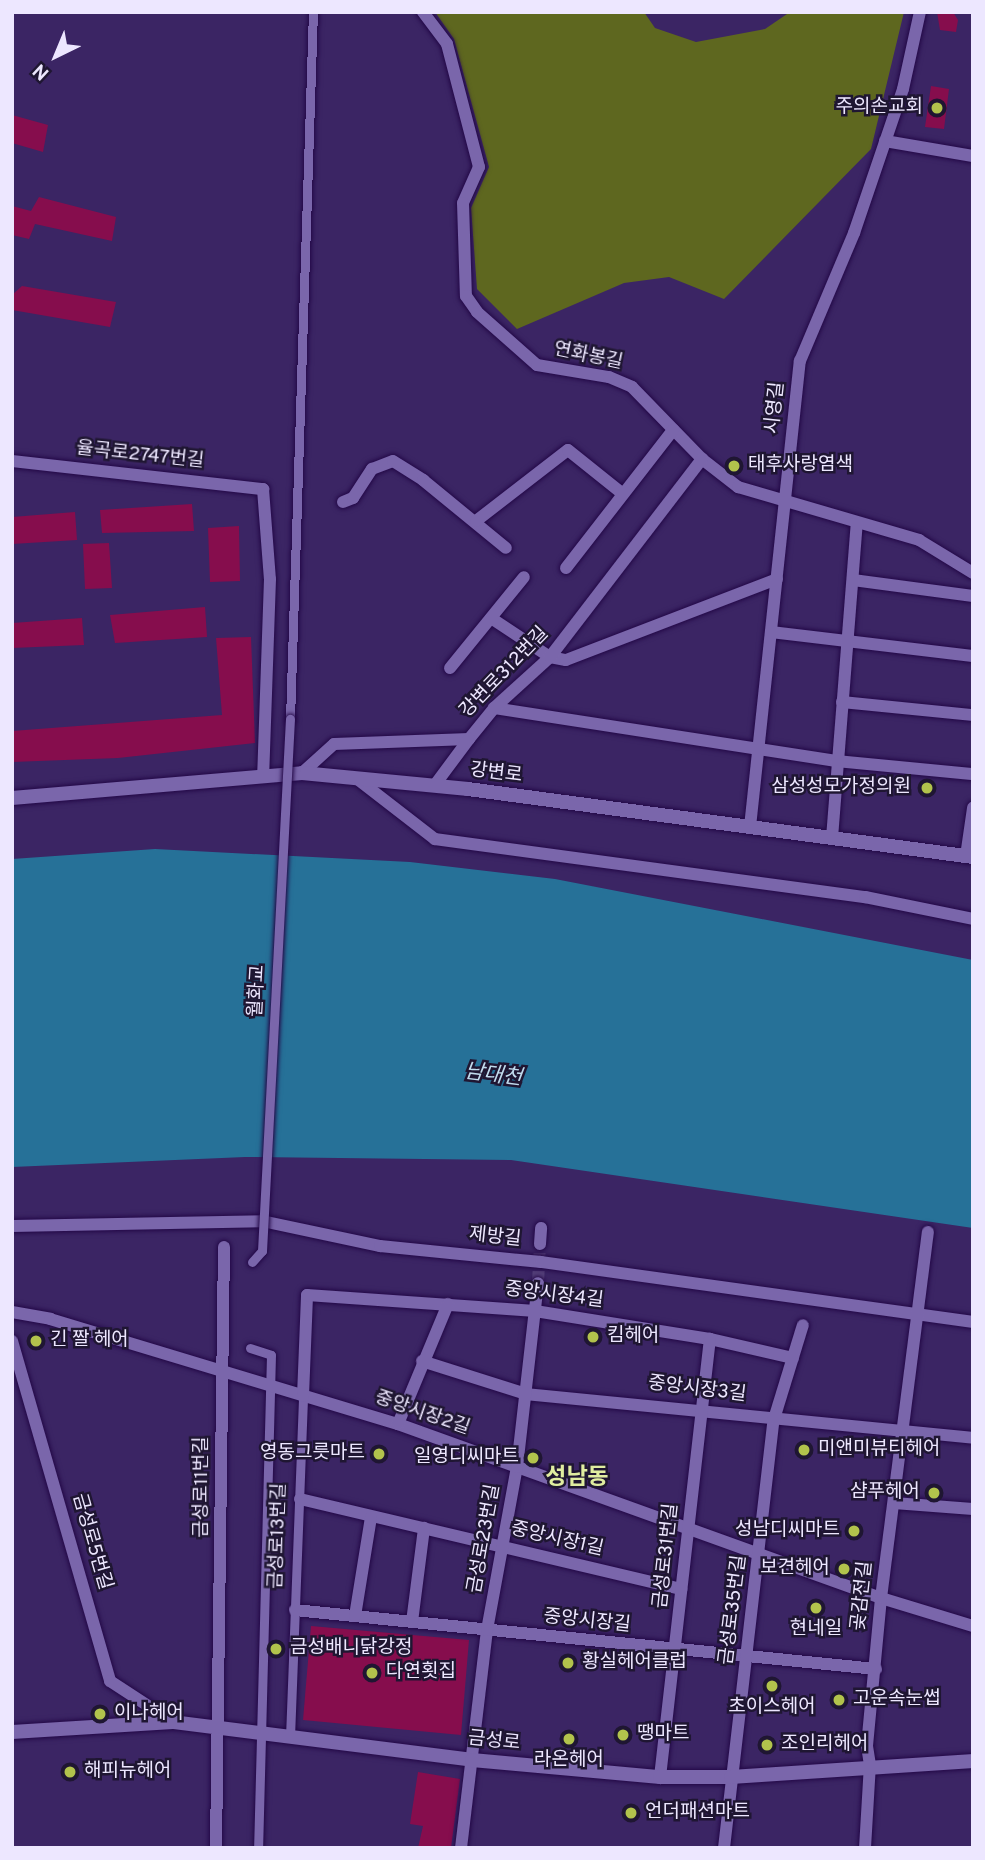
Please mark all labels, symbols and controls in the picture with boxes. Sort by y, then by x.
north arrow [21,21,91,91]
text: N [29,58,55,85]
place label: 주의손교회 [836,97,923,119]
marker: 주의손교회 [929,100,945,116]
street label: 연화봉길 [551,339,625,375]
street label: 시영길 [762,381,790,435]
street label: 율곡로2747번길 [75,438,205,474]
place label: 태후사랑염색 [748,455,853,477]
marker: 태후사랑염색 [726,458,742,474]
street label: 강변로312번길 [456,623,554,723]
street label: 강변로 [469,759,523,789]
place label: 삼성성모가정의원 [771,777,911,799]
marker: 삼성성모가정의원 [917,778,937,798]
street label: 월화교 [245,964,271,1018]
water label: 남대천 [463,1060,523,1092]
street label: 제방길 [468,1224,522,1252]
street label: 중앙시장4길 [503,1279,605,1313]
place label: 킴헤어 [607,1326,659,1348]
marker: 킴헤어 [585,1329,601,1345]
place label: 긴 짤 헤어 [50,1330,129,1352]
marker: 긴 짤 헤어 [28,1333,44,1349]
street label: 중앙시장3길 [647,1373,747,1407]
street label: 중앙시장2길 [371,1387,473,1441]
street label: 금성로11번길 [192,1436,214,1538]
place label: 미앤미뷰티헤어 [818,1439,940,1461]
marker: 미앤미뷰티헤어 [796,1442,812,1458]
place label: 영동그릇마트 [260,1443,365,1465]
marker: 영동그릇마트 [371,1446,387,1462]
place label: 일영디씨마트 [414,1447,519,1469]
marker: 일영디씨마트 [525,1450,541,1466]
district label: 성남동 [545,1465,609,1493]
place label: 샴푸헤어 [850,1482,920,1504]
street label: 금성로13번길 [266,1483,292,1589]
street label: 금성로23번길 [464,1483,506,1595]
marker: 샴푸헤어 [926,1485,942,1501]
street label: 금성로5번길 [66,1491,116,1593]
street label: 금성로31번길 [650,1502,684,1610]
street label: 중앙시장1길 [508,1518,606,1562]
place label: 성남디씨마트 [735,1520,840,1542]
marker: 성남디씨마트 [846,1523,862,1539]
street label: 금성로35번길 [716,1554,752,1666]
place label: 보견헤어 [760,1558,830,1580]
street label: 곶감전길 [848,1560,878,1632]
marker: 보견헤어 [836,1561,852,1577]
marker: 현네일 [808,1600,824,1616]
street label: 중앙시장길 [542,1606,632,1638]
place label: 현네일 [790,1619,842,1641]
place label: 금성배니닭강정 [290,1638,412,1660]
marker: 금성배니닭강정 [268,1641,284,1657]
place label: 황실헤어클럽 [582,1652,687,1674]
marker: 황실헤어클럽 [560,1655,576,1671]
place label: 다연횟집 [386,1662,456,1684]
marker: 다연횟집 [364,1665,380,1681]
marker: 초이스헤어 [764,1678,780,1694]
place label: 고운속눈썹 [853,1689,940,1711]
marker: 고운속눈썹 [831,1692,847,1708]
place label: 초이스헤어 [728,1697,816,1719]
place label: 이나헤어 [114,1703,184,1725]
marker: 이나헤어 [92,1706,108,1722]
place label: 땡마트 [637,1724,689,1746]
marker: 땡마트 [615,1727,631,1743]
street label: 금성로 [467,1728,521,1756]
marker: 라온헤어 [561,1731,577,1747]
place label: 조인리헤어 [781,1734,868,1756]
marker: 조인리헤어 [759,1737,775,1753]
place label: 라온헤어 [534,1750,604,1772]
place label: 해피뉴헤어 [84,1761,171,1783]
marker: 해피뉴헤어 [62,1764,78,1780]
place label: 언더패션마트 [645,1802,750,1824]
marker: 언더패션마트 [623,1805,639,1821]

